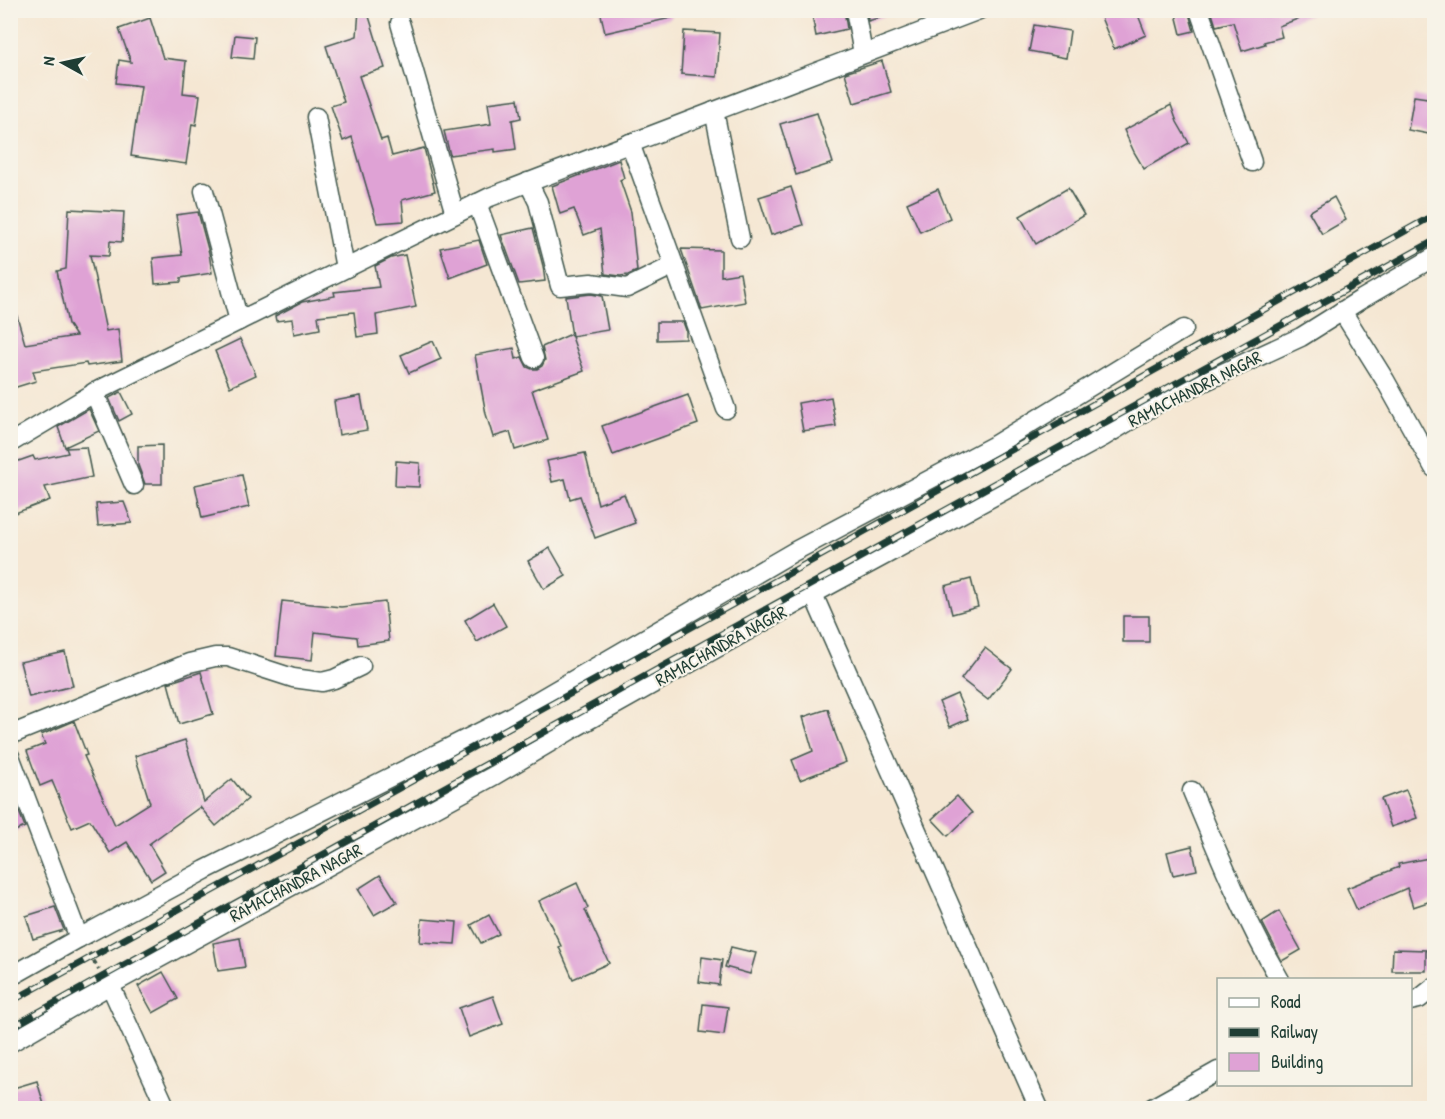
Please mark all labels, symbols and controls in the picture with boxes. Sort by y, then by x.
north arrow [33,33,93,93]
text: N [37,55,60,67]
street label: RAMACHANDRA NAGAR [1124,344,1266,433]
street label: RAMACHANDRA NAGAR [651,599,791,692]
street label: RAMACHANDRA NAGAR [225,837,366,928]
legend [1217,978,1412,1086]
text: Road [1271,989,1301,1014]
text: Railway [1271,1019,1318,1044]
text: Building [1271,1049,1323,1074]

